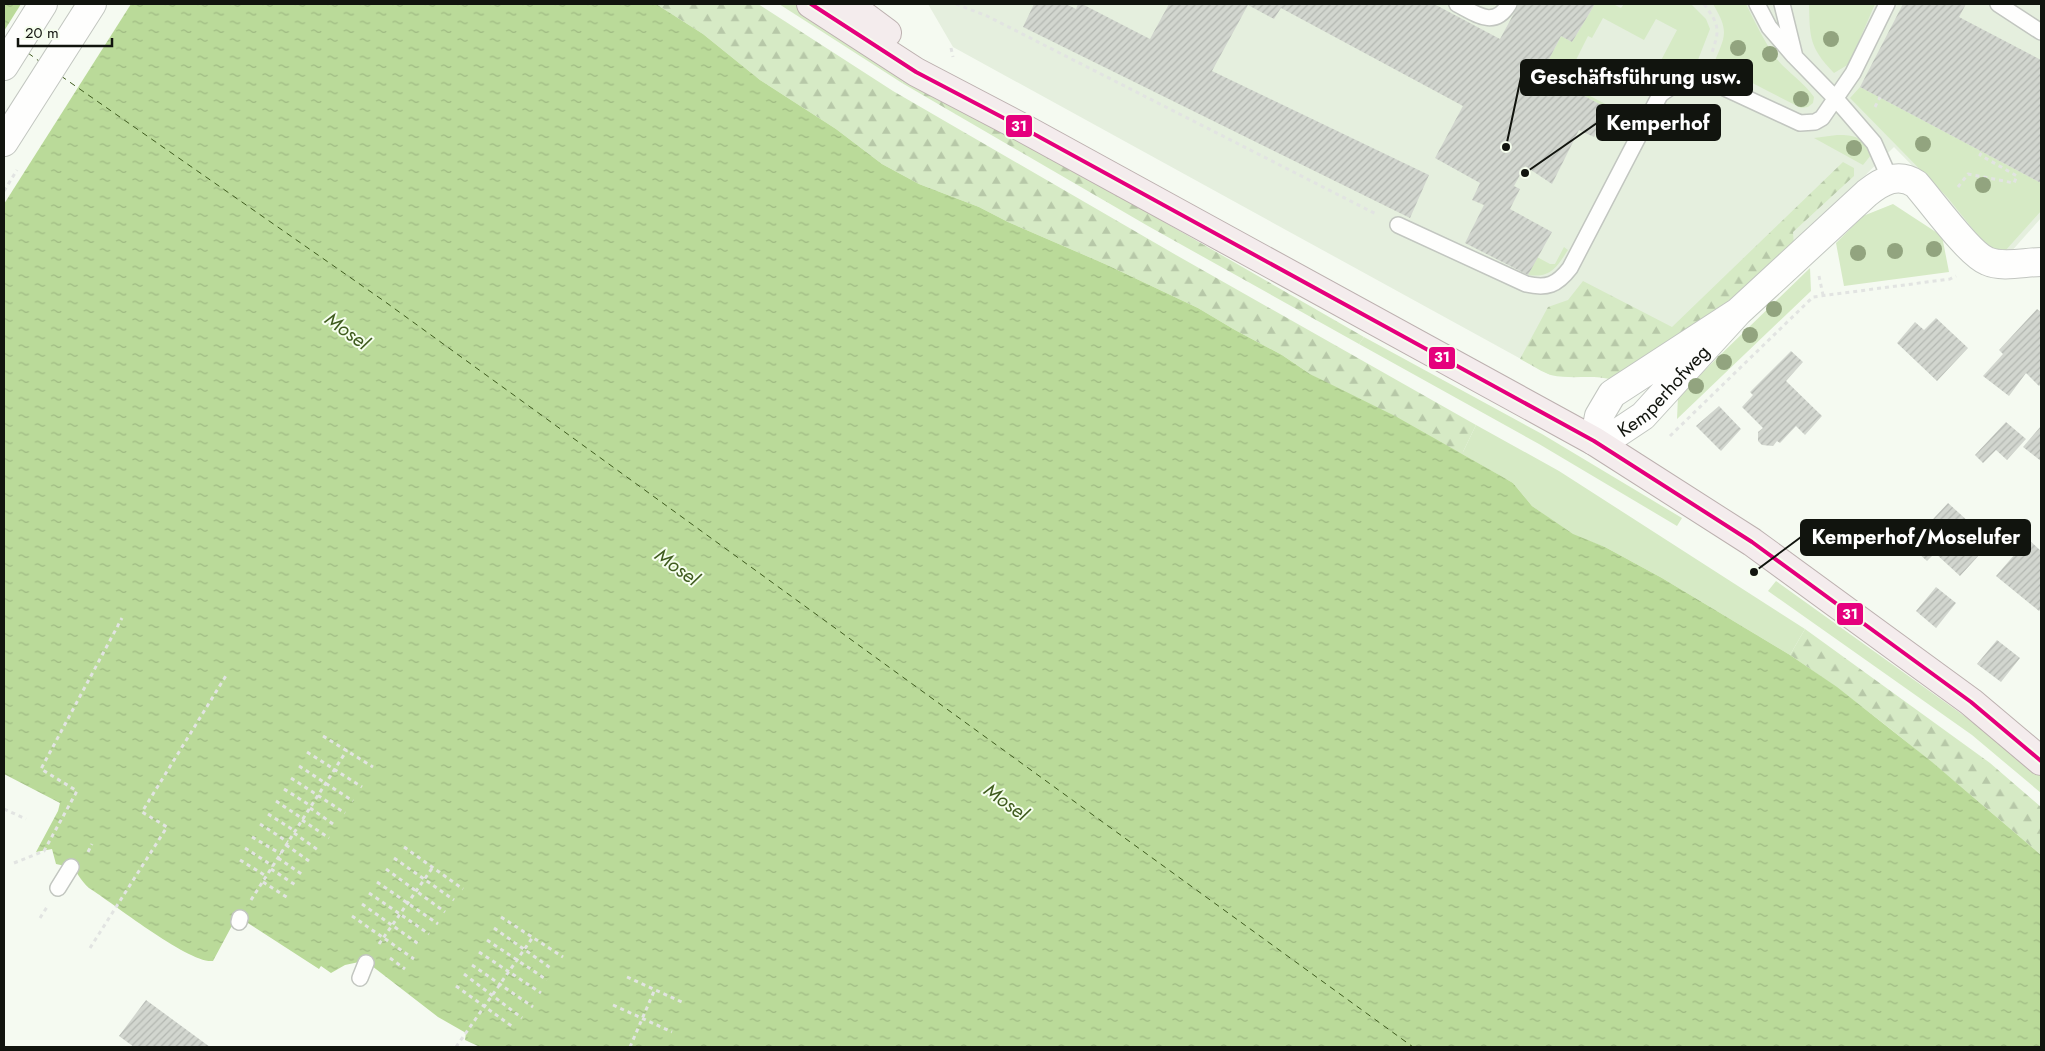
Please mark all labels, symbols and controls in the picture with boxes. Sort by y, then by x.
scale bar [18,15,111,47]
text: 20 m [25,22,59,44]
callout: Geschäftsführung usw. [1521,60,1752,95]
text: Geschäftsführung usw. [1530,63,1742,92]
callout: Kemperhof [1597,105,1720,140]
text: Kemperhof [1606,109,1711,138]
line badge: 31 [1005,114,1033,138]
text: 31 [1011,116,1027,136]
water label: Mosel [319,305,376,358]
street label: Kemperhofweg [1612,339,1715,443]
line badge: 31 [1428,346,1456,370]
text: 31 [1434,347,1450,367]
callout: Kemperhof/Moselufer [1801,520,2030,555]
text: Kemperhof/Moselufer [1811,523,2021,552]
water label: Mosel [649,541,706,594]
line badge: 31 [1836,602,1864,626]
text: 31 [1842,604,1858,624]
water label: Mosel [978,776,1035,829]

